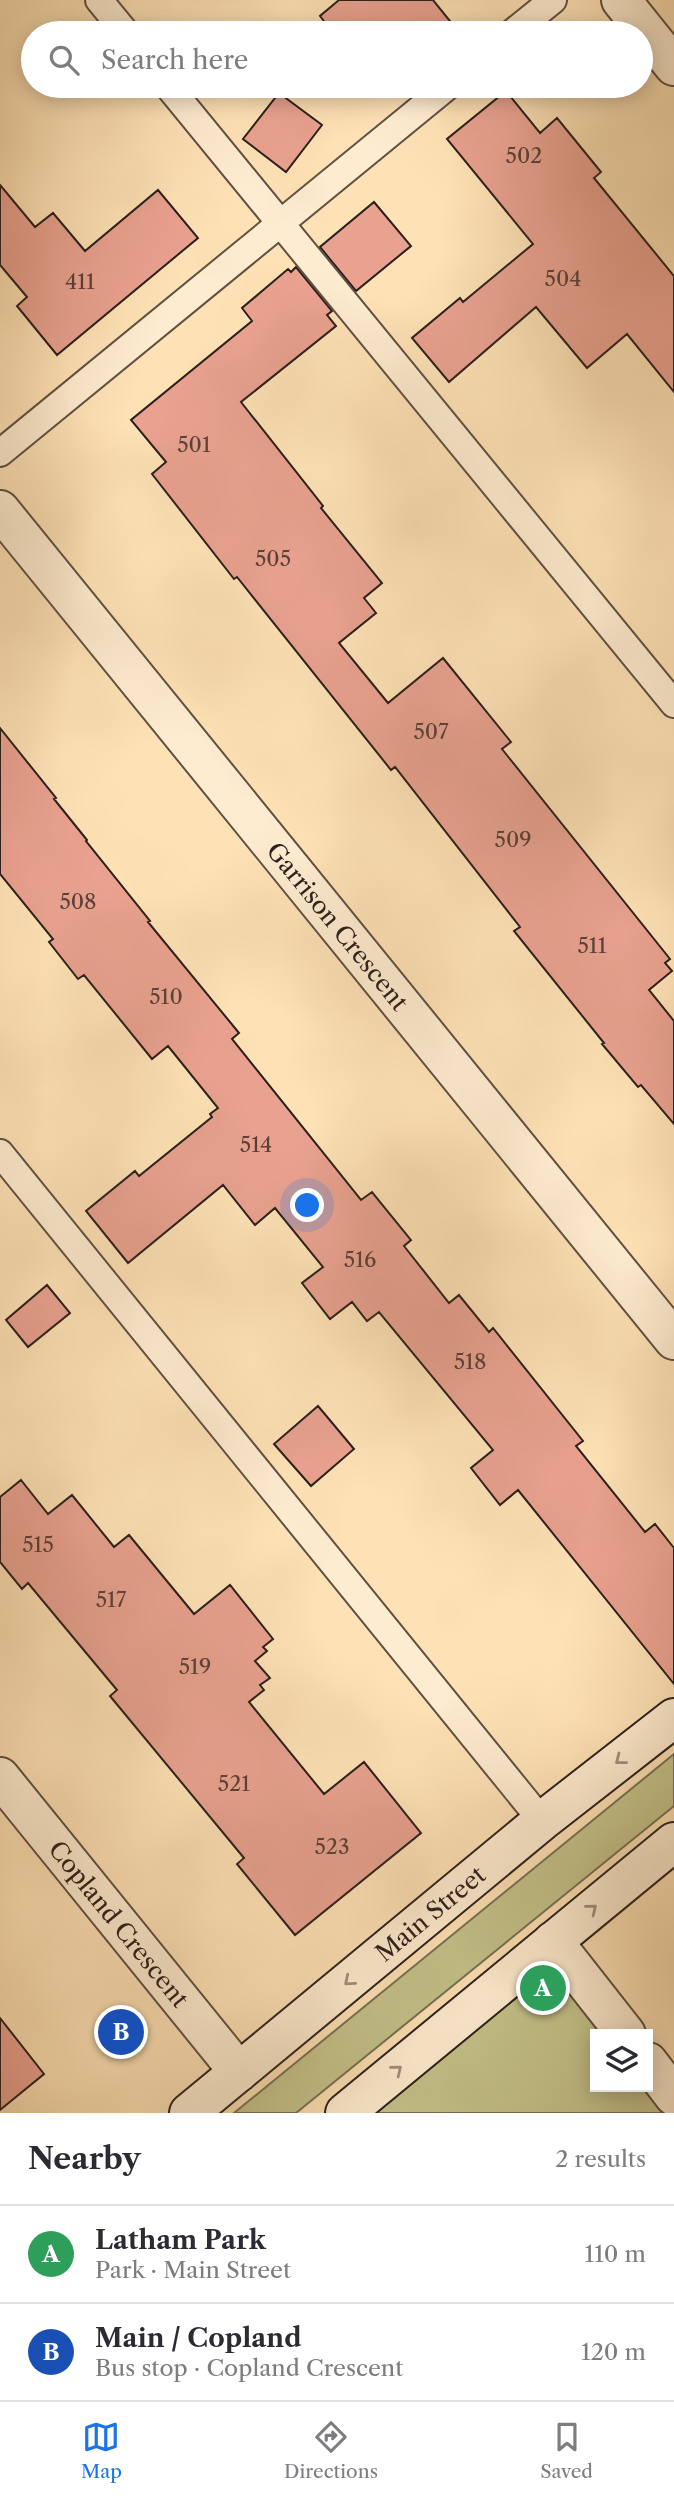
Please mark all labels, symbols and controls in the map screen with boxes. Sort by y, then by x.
search box [21,21,653,98]
icon: search [45,41,83,79]
text: Search here [101,44,248,76]
house number: 502 [506,143,542,168]
house number: 504 [545,266,581,291]
house number: 411 [65,269,95,294]
house number: 501 [177,432,211,457]
house number: 505 [255,546,291,571]
house number: 507 [413,719,449,744]
house number: 509 [494,827,532,852]
street label: Garrison Crescent [261,836,415,1016]
house number: 508 [59,889,97,914]
house number: 511 [577,933,607,958]
house number: 510 [149,984,183,1009]
house number: 514 [240,1132,272,1157]
your location [290,1188,324,1222]
house number: 516 [344,1247,376,1272]
house number: 518 [454,1349,486,1374]
house number: 515 [22,1532,54,1557]
house number: 517 [96,1587,127,1612]
house number: 519 [179,1654,211,1679]
one-way arrow [616,1752,628,1765]
house number: 521 [218,1771,250,1796]
house number: 523 [314,1834,350,1859]
street label: Copland Crescent [43,1835,195,2013]
street label: Main Street [369,1859,491,1967]
one-way arrow [584,1905,596,1918]
pin: A [520,1962,566,2014]
one-way arrow [344,1973,357,1985]
pin: B [98,2006,144,2058]
map controls [590,2029,653,2092]
button: layers [590,2029,653,2092]
one-way arrow [390,2065,402,2078]
text: Nearby [28,2140,141,2177]
text: 2 results [555,2145,646,2173]
text: Latham Park [95,2224,266,2256]
text: A [42,2240,60,2268]
text: 110 m [585,2240,646,2268]
text: Park · Main Street [95,2256,291,2284]
text: Main / Copland [95,2322,302,2354]
text: B [42,2338,60,2366]
text: 120 m [581,2338,646,2366]
text: Bus stop · Copland Crescent [95,2354,403,2382]
tab: Map [81,2418,122,2483]
tab: Directions [284,2418,378,2483]
tab: Saved [540,2418,593,2483]

